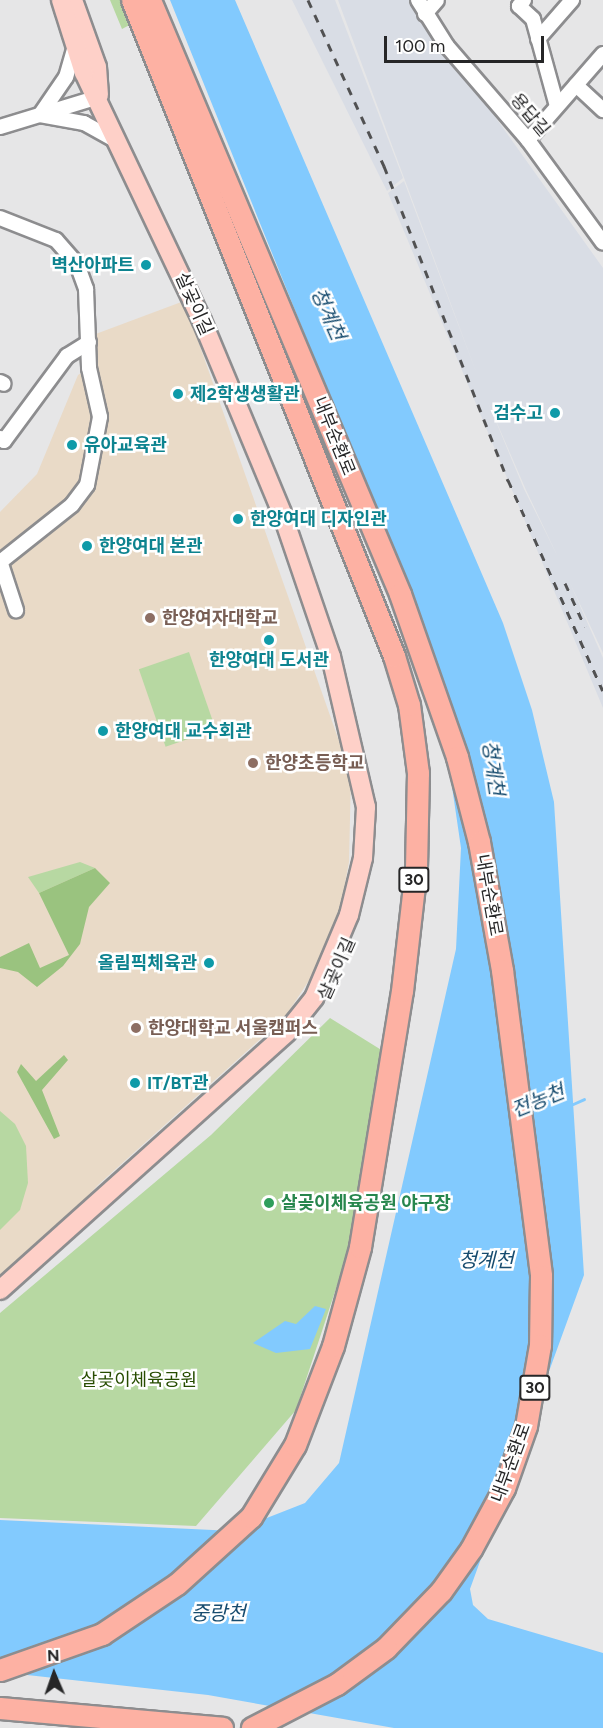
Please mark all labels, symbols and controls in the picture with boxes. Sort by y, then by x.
scale bar [387,24,548,62]
text: 100 m [395,35,445,57]
street label: 용답길 [506,89,554,141]
place label: 벽산아파트 [51,254,134,276]
marker: 벽산아파트 [139,258,153,272]
street label: 살곶이길 [171,269,217,339]
water label: 청계천 [306,284,350,344]
place label: 제2학생생활관 [190,383,300,405]
marker: 제2학생생활관 [171,387,185,401]
street label: 내부순환로 [308,394,360,478]
place label: 검수고 [493,402,543,424]
marker: 검수고 [548,406,562,420]
place label: 유아교육관 [84,434,167,456]
marker: 유아교육관 [65,438,79,452]
place label: 한양여대 디자인관 [250,508,387,530]
marker: 한양여대 디자인관 [231,512,245,526]
place label: 한양여대 본관 [99,535,203,557]
marker: 한양여대 본관 [80,539,94,553]
place label: 한양여자대학교 [162,607,278,629]
marker: 한양여자대학교 [143,611,157,625]
marker: 한양여대 도서관 [262,633,276,647]
place label: 한양여대 도서관 [209,649,329,671]
place label: 한양여대 교수회관 [115,720,252,742]
marker: 한양여대 교수회관 [96,724,110,738]
water label: 청계천 [477,739,509,797]
place label: 한양초등학교 [265,752,364,774]
marker: 한양초등학교 [246,756,260,770]
street label: 내부순환로 [471,852,507,938]
road number: 30 [398,867,430,893]
street label: 살곶이길 [314,934,360,1004]
place label: 올림픽체육관 [98,952,197,974]
marker: 올림픽체육관 [202,956,216,970]
place label: 한양대학교 서울캠퍼스 [148,1017,318,1039]
marker: 한양대학교 서울캠퍼스 [129,1021,143,1035]
place label: IT/BT관 [147,1072,209,1094]
marker: IT/BT관 [128,1076,142,1090]
water label: 전농천 [508,1080,568,1122]
place label: 살곶이체육공원 야구장 [281,1192,451,1214]
marker: 살곶이체육공원 야구장 [262,1196,276,1210]
water label: 청계천 [458,1248,514,1272]
park label: 살곶이체육공원 [81,1369,197,1391]
road number: 30 [518,1375,552,1401]
street label: 내부순환로 [487,1420,535,1506]
water label: 중랑천 [190,1601,246,1625]
north arrow [24,1644,84,1704]
text: N [47,1646,60,1665]

